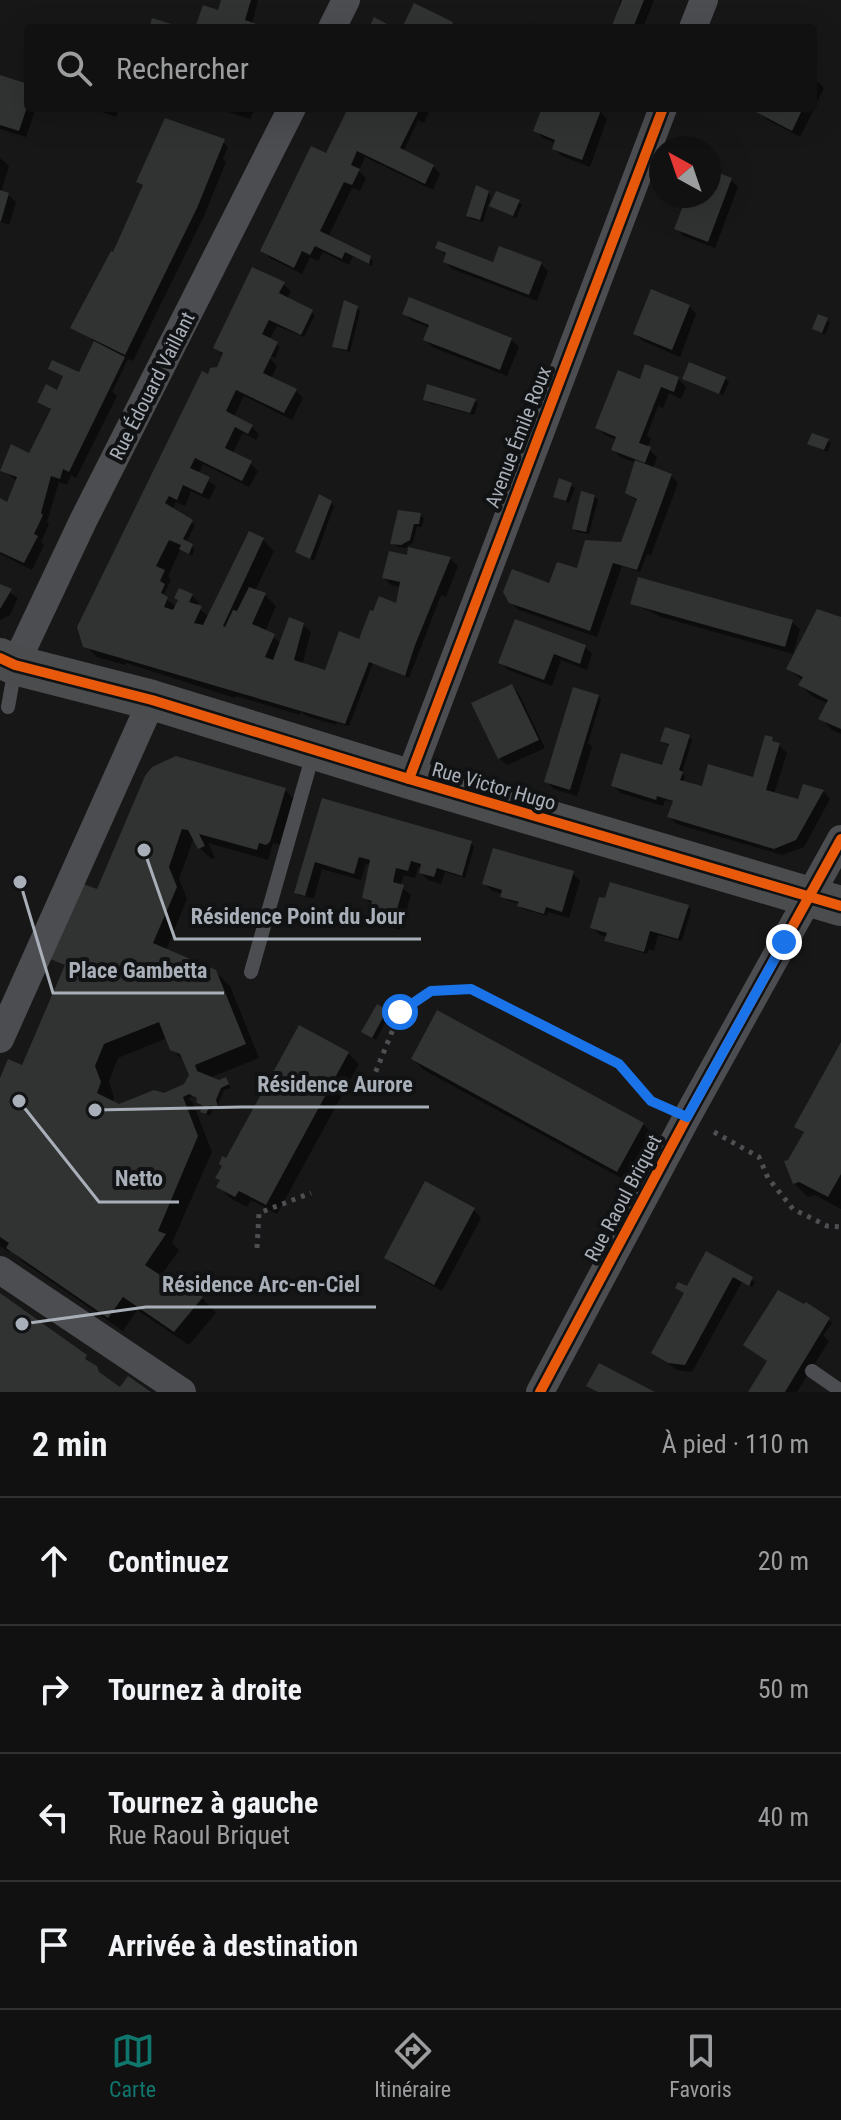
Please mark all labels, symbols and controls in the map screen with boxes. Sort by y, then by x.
search box [24,24,817,112]
icon: search [52,46,96,90]
text: Rechercher [116,51,249,86]
north arrow [649,136,721,208]
street label: Rue Édouard Vaillant [104,308,200,464]
street label: Avenue Émile Roux [480,363,556,511]
street label: Rue Victor Hugo [429,757,559,815]
callout: Résidence Point du Jour [175,893,421,939]
text: Résidence Point du Jour [191,904,405,929]
route end [766,924,802,960]
callout: Place Gambetta [53,947,224,993]
text: Place Gambetta [69,958,207,983]
route start [382,994,418,1030]
callout: Résidence Aurore [242,1061,429,1107]
text: Résidence Aurore [257,1072,413,1097]
street label: Rue Raoul Briquet [580,1131,666,1265]
callout: Netto [99,1156,179,1202]
text: Netto [115,1166,163,1191]
callout: Résidence Arc-en-Ciel [146,1261,376,1307]
text: Résidence Arc-en-Ciel [162,1272,360,1297]
text: 2 min [32,1424,108,1464]
text: À pied · 110 m [662,1429,809,1459]
icon: ahead [32,1539,76,1583]
text: Continuez [108,1544,229,1579]
text: 20 m [758,1546,809,1576]
icon: right [32,1667,76,1711]
text: Tournez à droite [108,1672,302,1707]
text: 50 m [758,1674,809,1704]
text: Tournez à gauche [108,1785,318,1820]
icon: left [32,1795,76,1839]
text: 40 m [758,1802,809,1832]
text: Rue Raoul Briquet [108,1820,290,1850]
icon: arrive [32,1923,76,1967]
text: Arrivée à destination [108,1928,358,1963]
tab: Carte [109,2029,156,2102]
tab: Itinéraire [374,2029,451,2102]
tab: Favoris [669,2029,732,2102]

